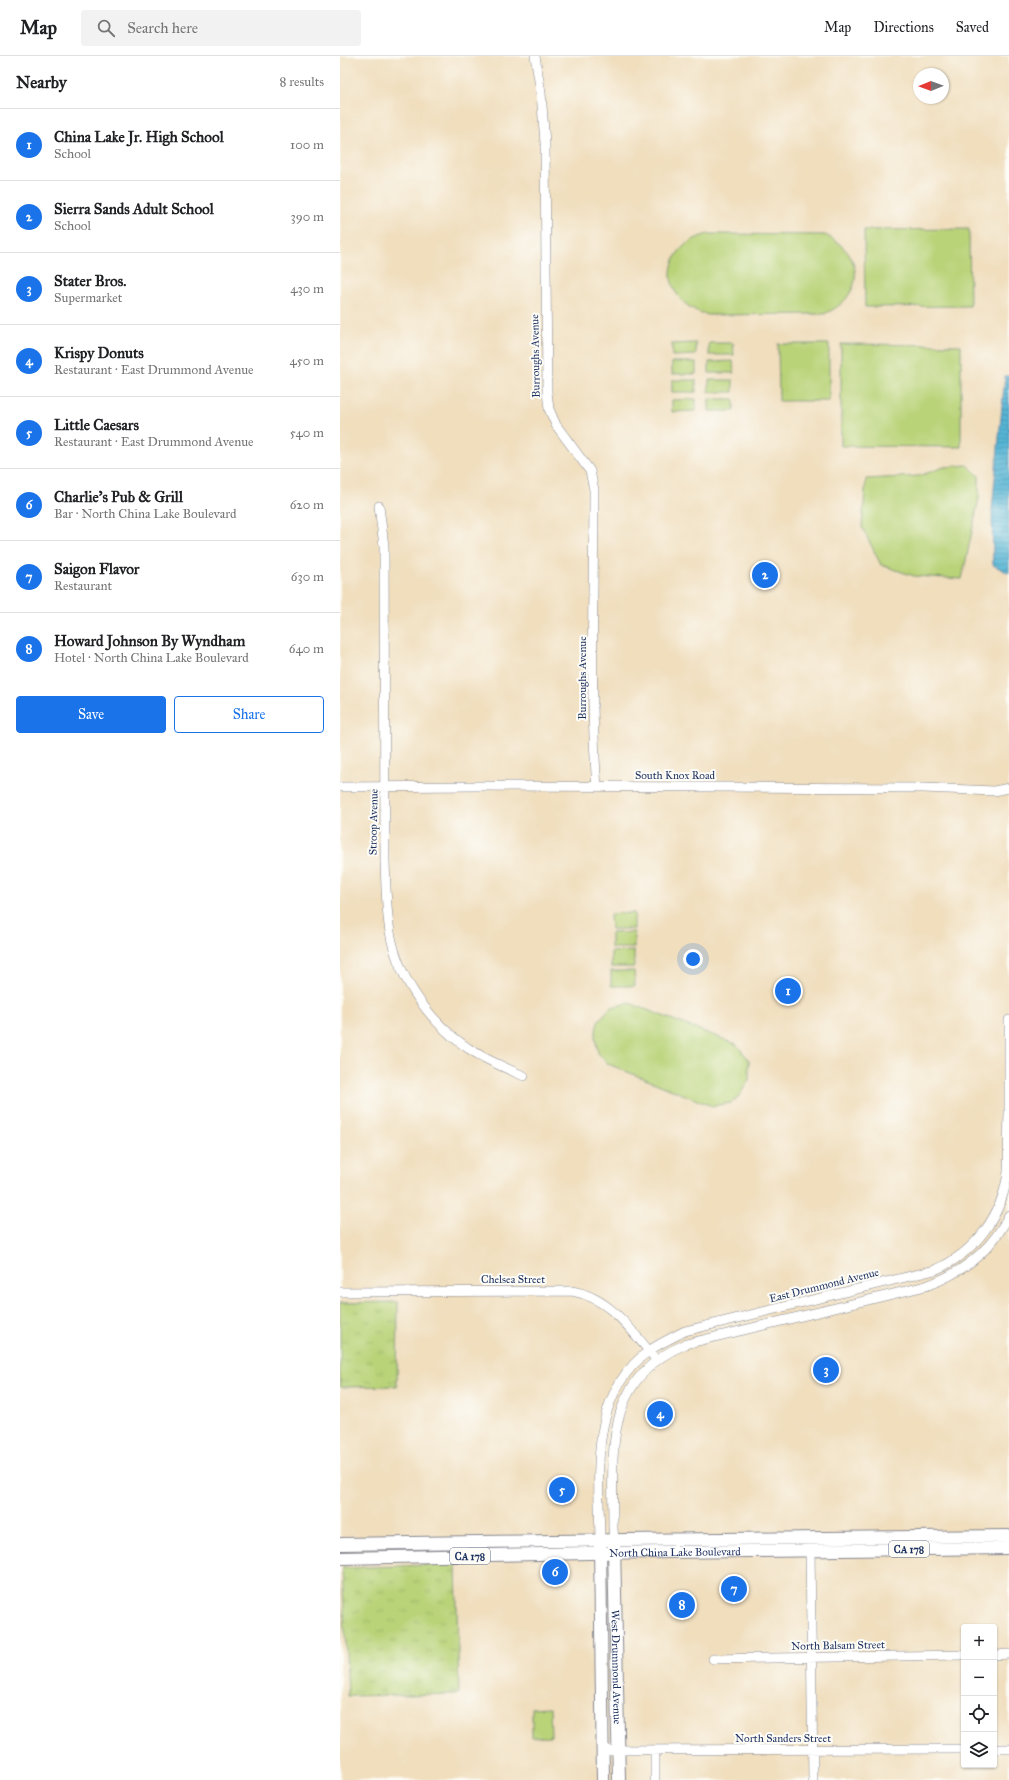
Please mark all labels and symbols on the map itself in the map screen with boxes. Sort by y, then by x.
north arrow [913,68,949,104]
street label: Burroughs Avenue [528,314,543,398]
pin: 2 [752,560,778,590]
street label: Burroughs Avenue [576,636,589,720]
street label: South Knox Road [635,769,716,782]
street label: Stroop Avenue [366,788,381,855]
your location [683,949,703,969]
pin: 1 [775,976,801,1006]
street label: East Drummond Avenue [768,1265,881,1305]
street label: Chelsea Street [481,1273,545,1286]
pin: 3 [813,1355,839,1385]
pin: 4 [647,1399,673,1429]
pin: 5 [549,1475,575,1505]
road number: CA 178 [889,1541,929,1557]
street label: North China Lake Boulevard [609,1545,741,1560]
road number: CA 178 [450,1548,490,1564]
pin: 6 [542,1557,568,1587]
pin: 7 [721,1574,747,1604]
pin: 8 [669,1590,695,1620]
street label: West Drummond Avenue [608,1610,624,1725]
street label: North Balsam Street [791,1638,885,1653]
street label: North Sanders Street [735,1732,831,1745]

